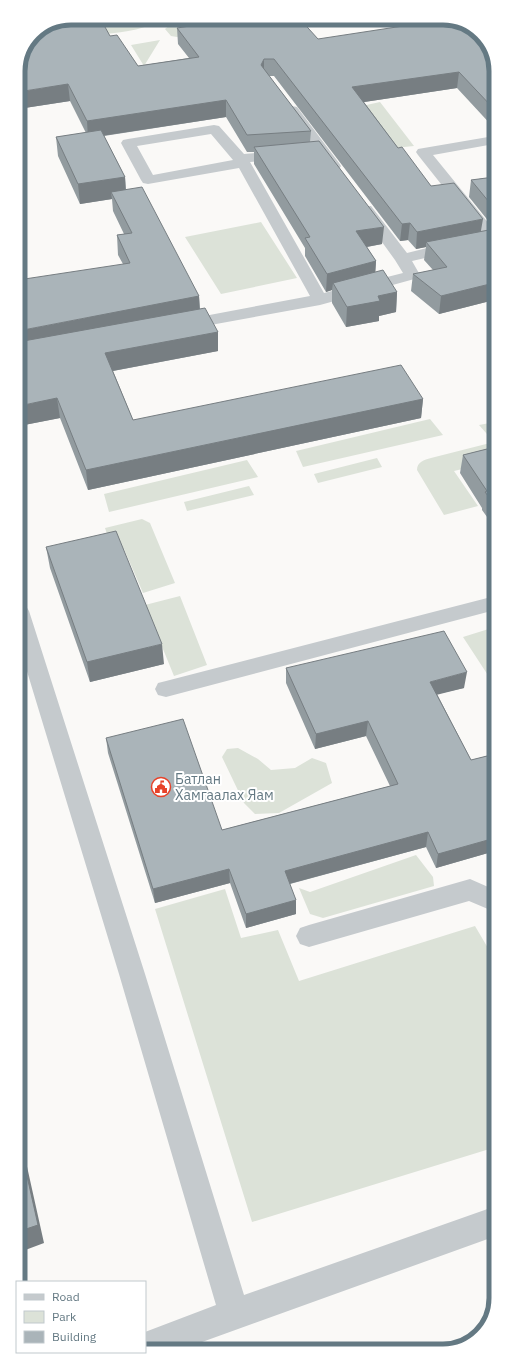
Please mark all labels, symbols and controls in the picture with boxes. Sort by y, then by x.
place label: Батлан Хамгаалах Яам [175,770,274,804]
public building icon: Батлан Хамгаалах Яам [150,776,172,798]
legend [16,1281,146,1353]
text: Road [52,1289,80,1304]
text: Park [52,1309,77,1324]
text: Building [52,1329,97,1344]

